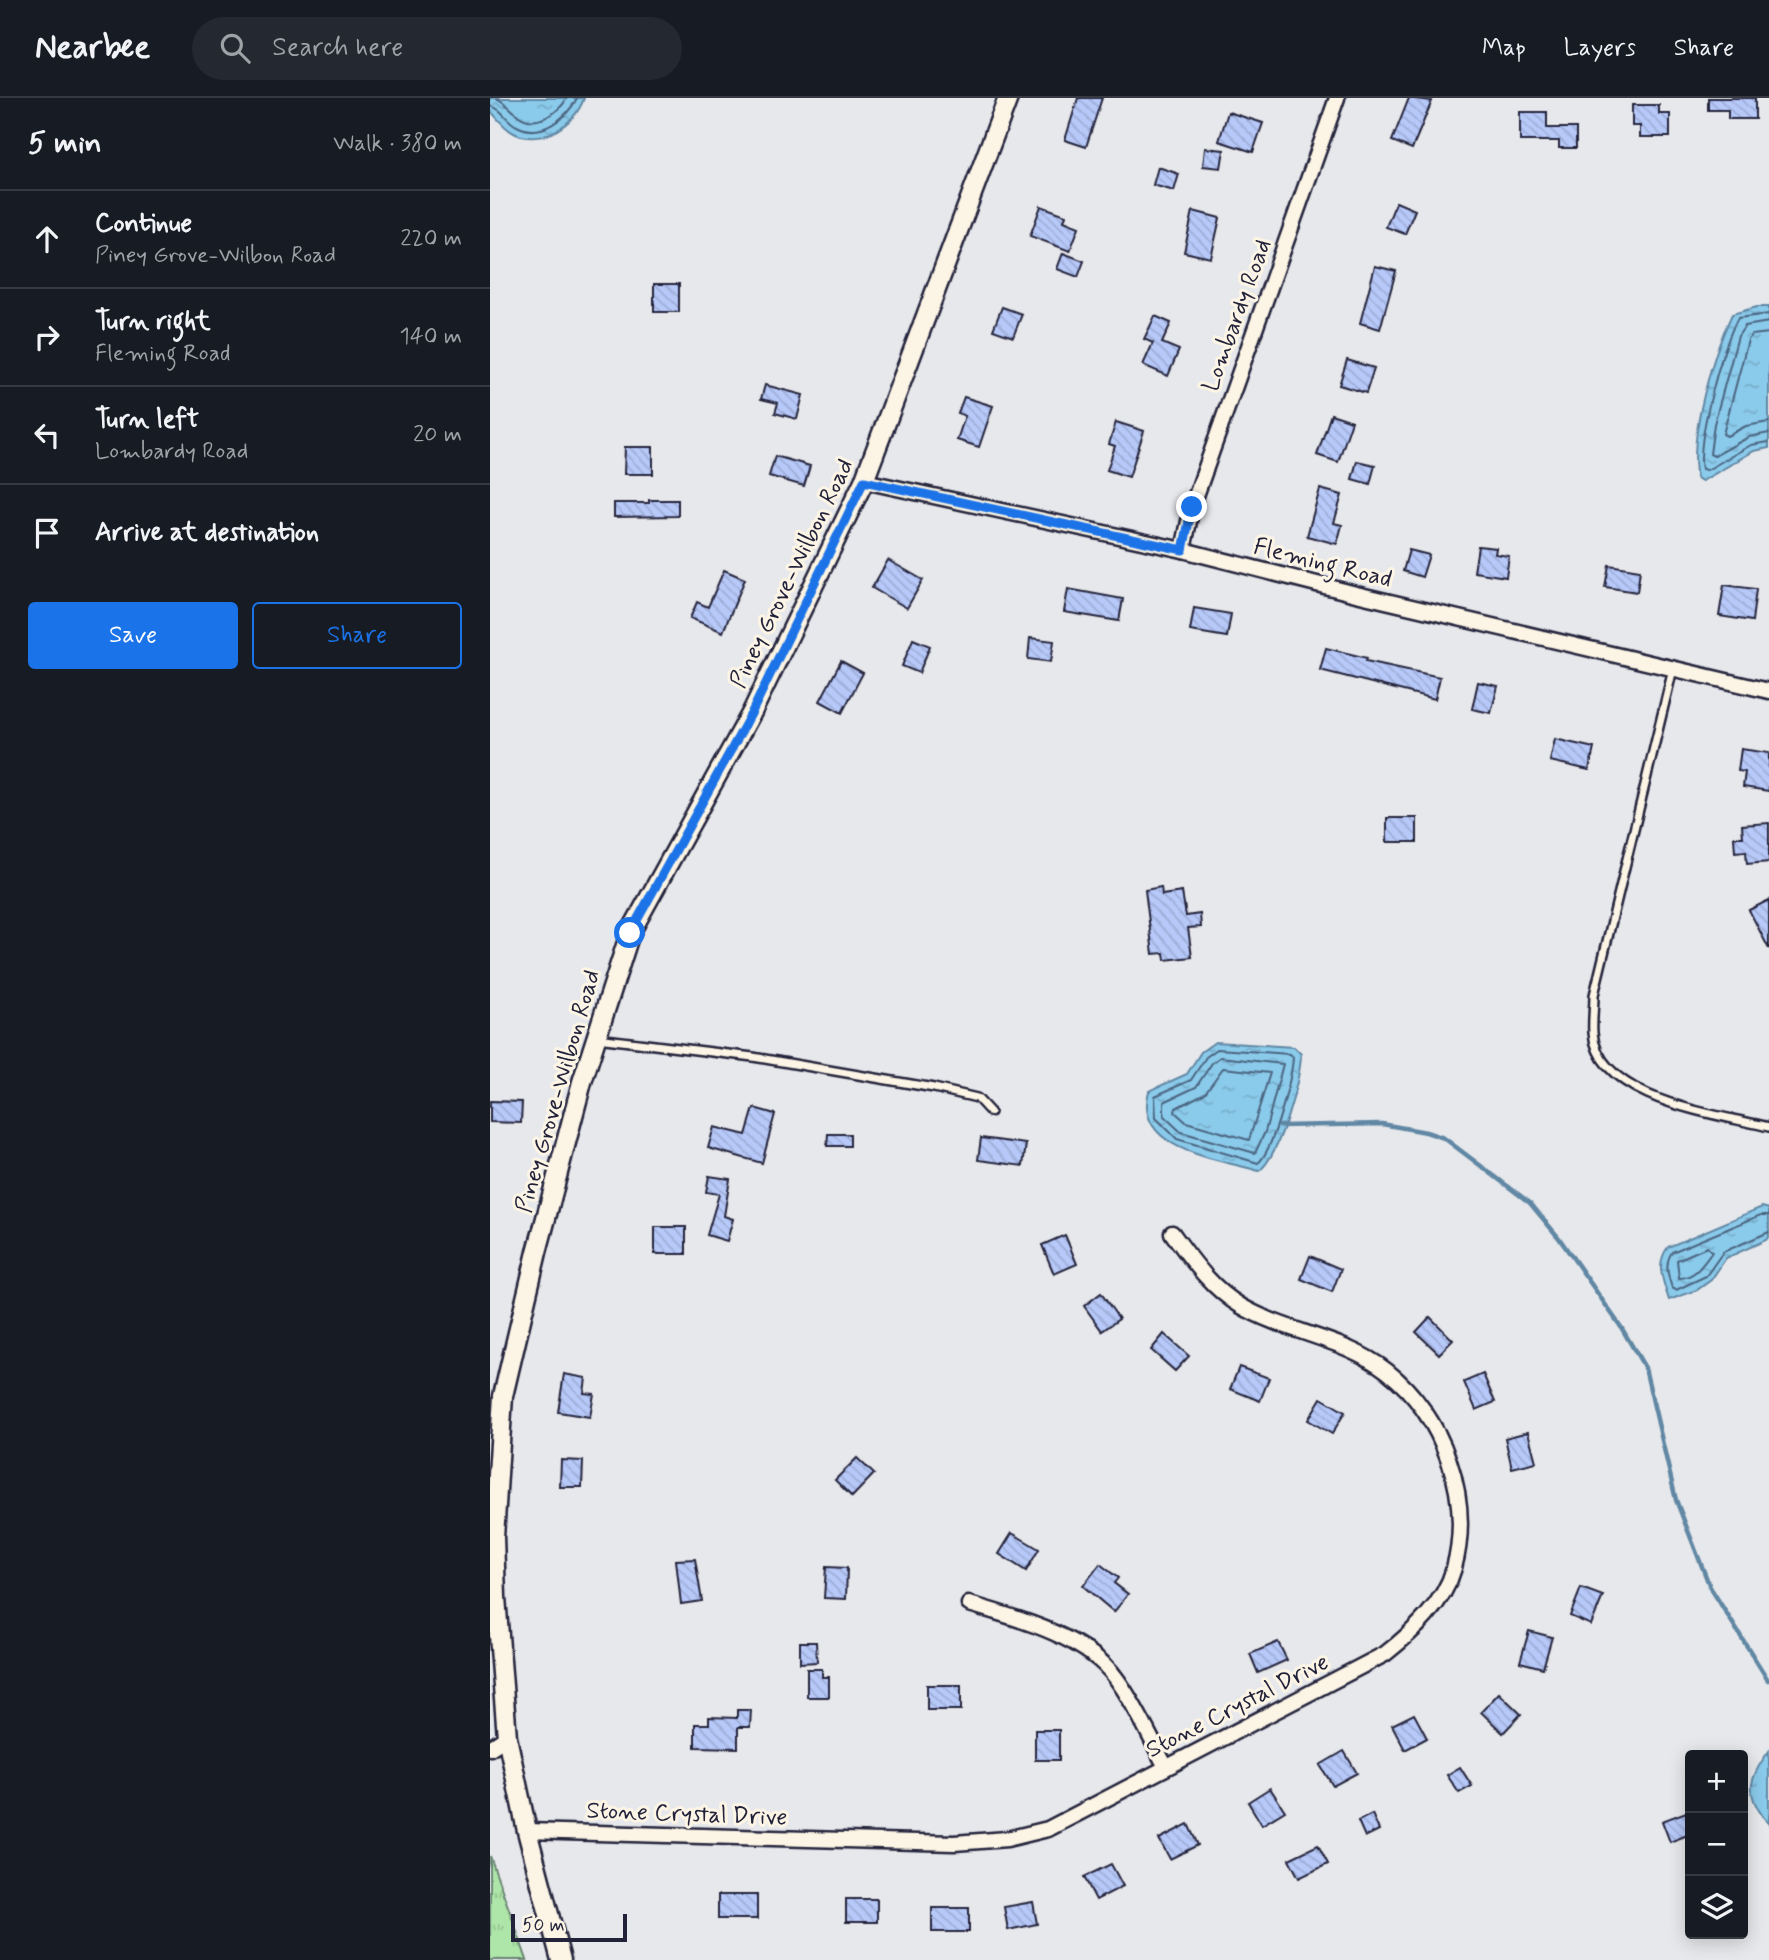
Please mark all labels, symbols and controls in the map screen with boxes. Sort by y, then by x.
search box [192,17,682,80]
text: Nearbee [35,26,150,70]
icon: search [216,29,254,67]
text: Search here [272,31,403,65]
text: Map [1482,33,1526,64]
text: Layers [1564,33,1636,64]
text: Share [1674,33,1734,64]
text: 5 min [28,124,102,163]
text: Walk · 380 m [333,129,462,159]
text: Continue [95,207,192,241]
icon: ahead [28,220,66,258]
text: 220 m [400,224,462,254]
street label: Lombardy Road [1195,235,1279,396]
text: Piney Grove-Wilbon Road [95,241,336,271]
text: Turn right [95,305,211,339]
icon: right [28,318,66,356]
text: 140 m [399,322,462,352]
text: Fleming Road [95,339,230,369]
text: Turn left [95,403,199,437]
icon: left [28,416,66,454]
text: 20 m [413,420,462,450]
text: Lombardy Road [95,437,248,467]
street label: Piney Grove-Wilbon Road [723,454,861,693]
route end [1176,491,1207,522]
icon: arrive [28,514,66,552]
text: Arrive at destination [95,516,319,550]
street label: Fleming Road [1250,531,1395,598]
button: Save [28,602,238,669]
button: Share [252,602,462,669]
route start [614,917,645,948]
street label: Piney Grove-Wilbon Road [509,966,608,1217]
street label: Stone Crystal Drive [1141,1647,1334,1766]
map controls [1685,1750,1748,1939]
button: + [1685,1750,1748,1813]
street label: Stone Crystal Drive [586,1796,788,1833]
button: − [1685,1813,1748,1876]
button: layers [1685,1876,1748,1939]
scale bar [511,1911,626,1943]
text: 50 m [522,1913,565,1938]

